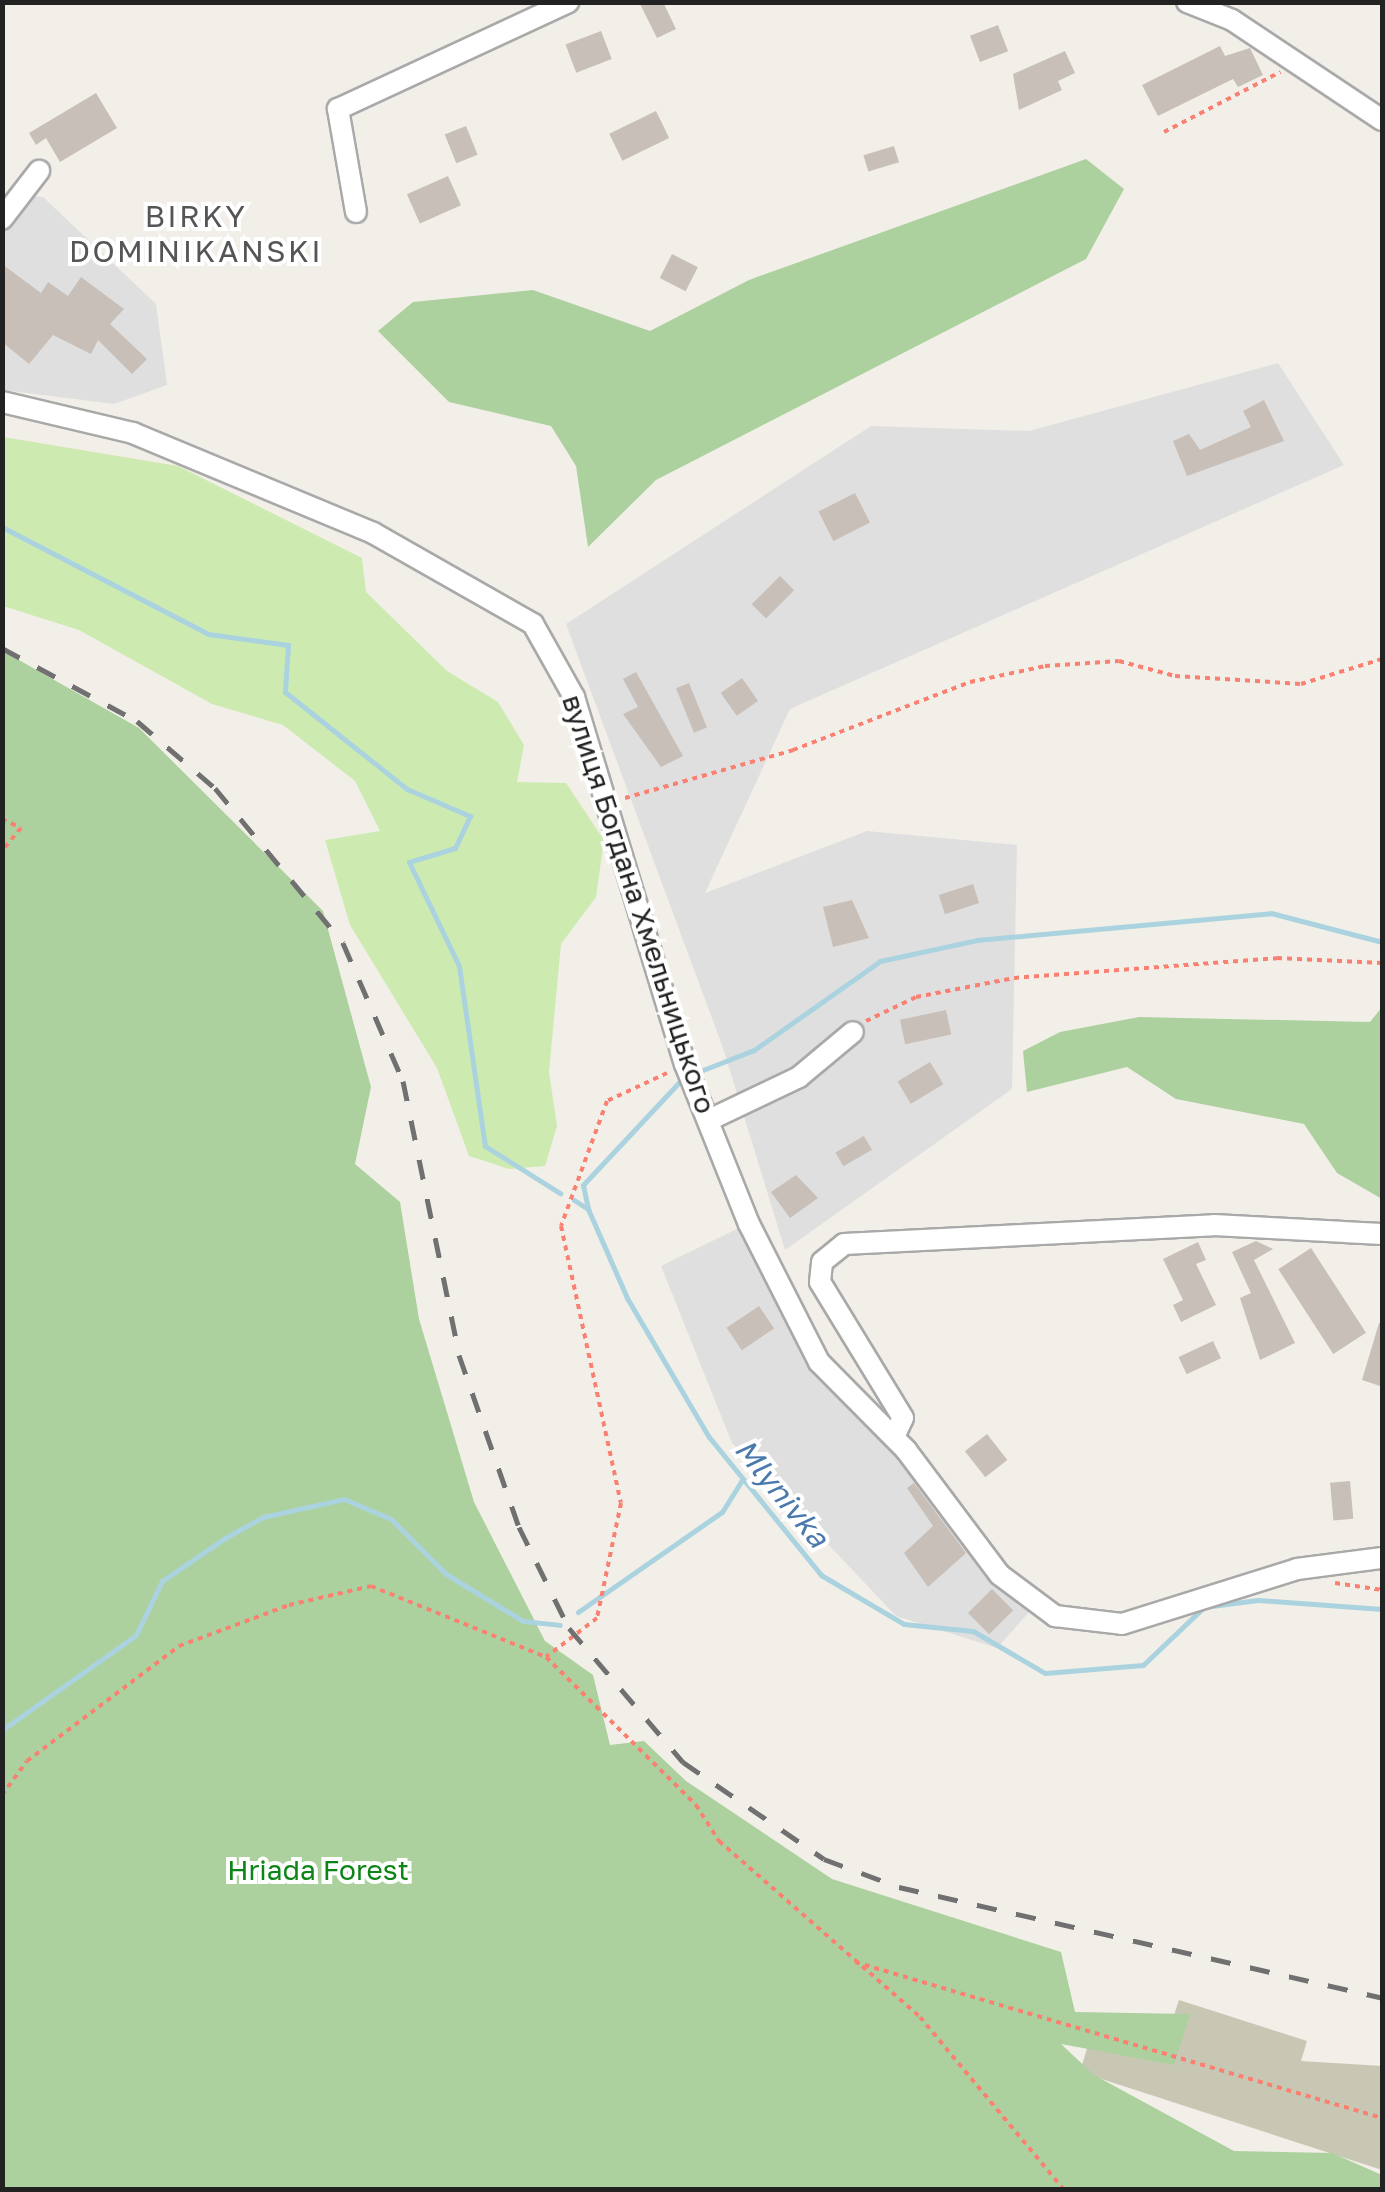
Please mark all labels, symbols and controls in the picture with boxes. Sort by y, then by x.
district label: BIRKY DOMINIKANSKI [69,198,323,268]
street label: вулиця Богдана Хмельницького [555,690,723,1118]
water label: Mlynivka [728,1432,836,1554]
park label: Hriada Forest [227,1853,409,1887]

